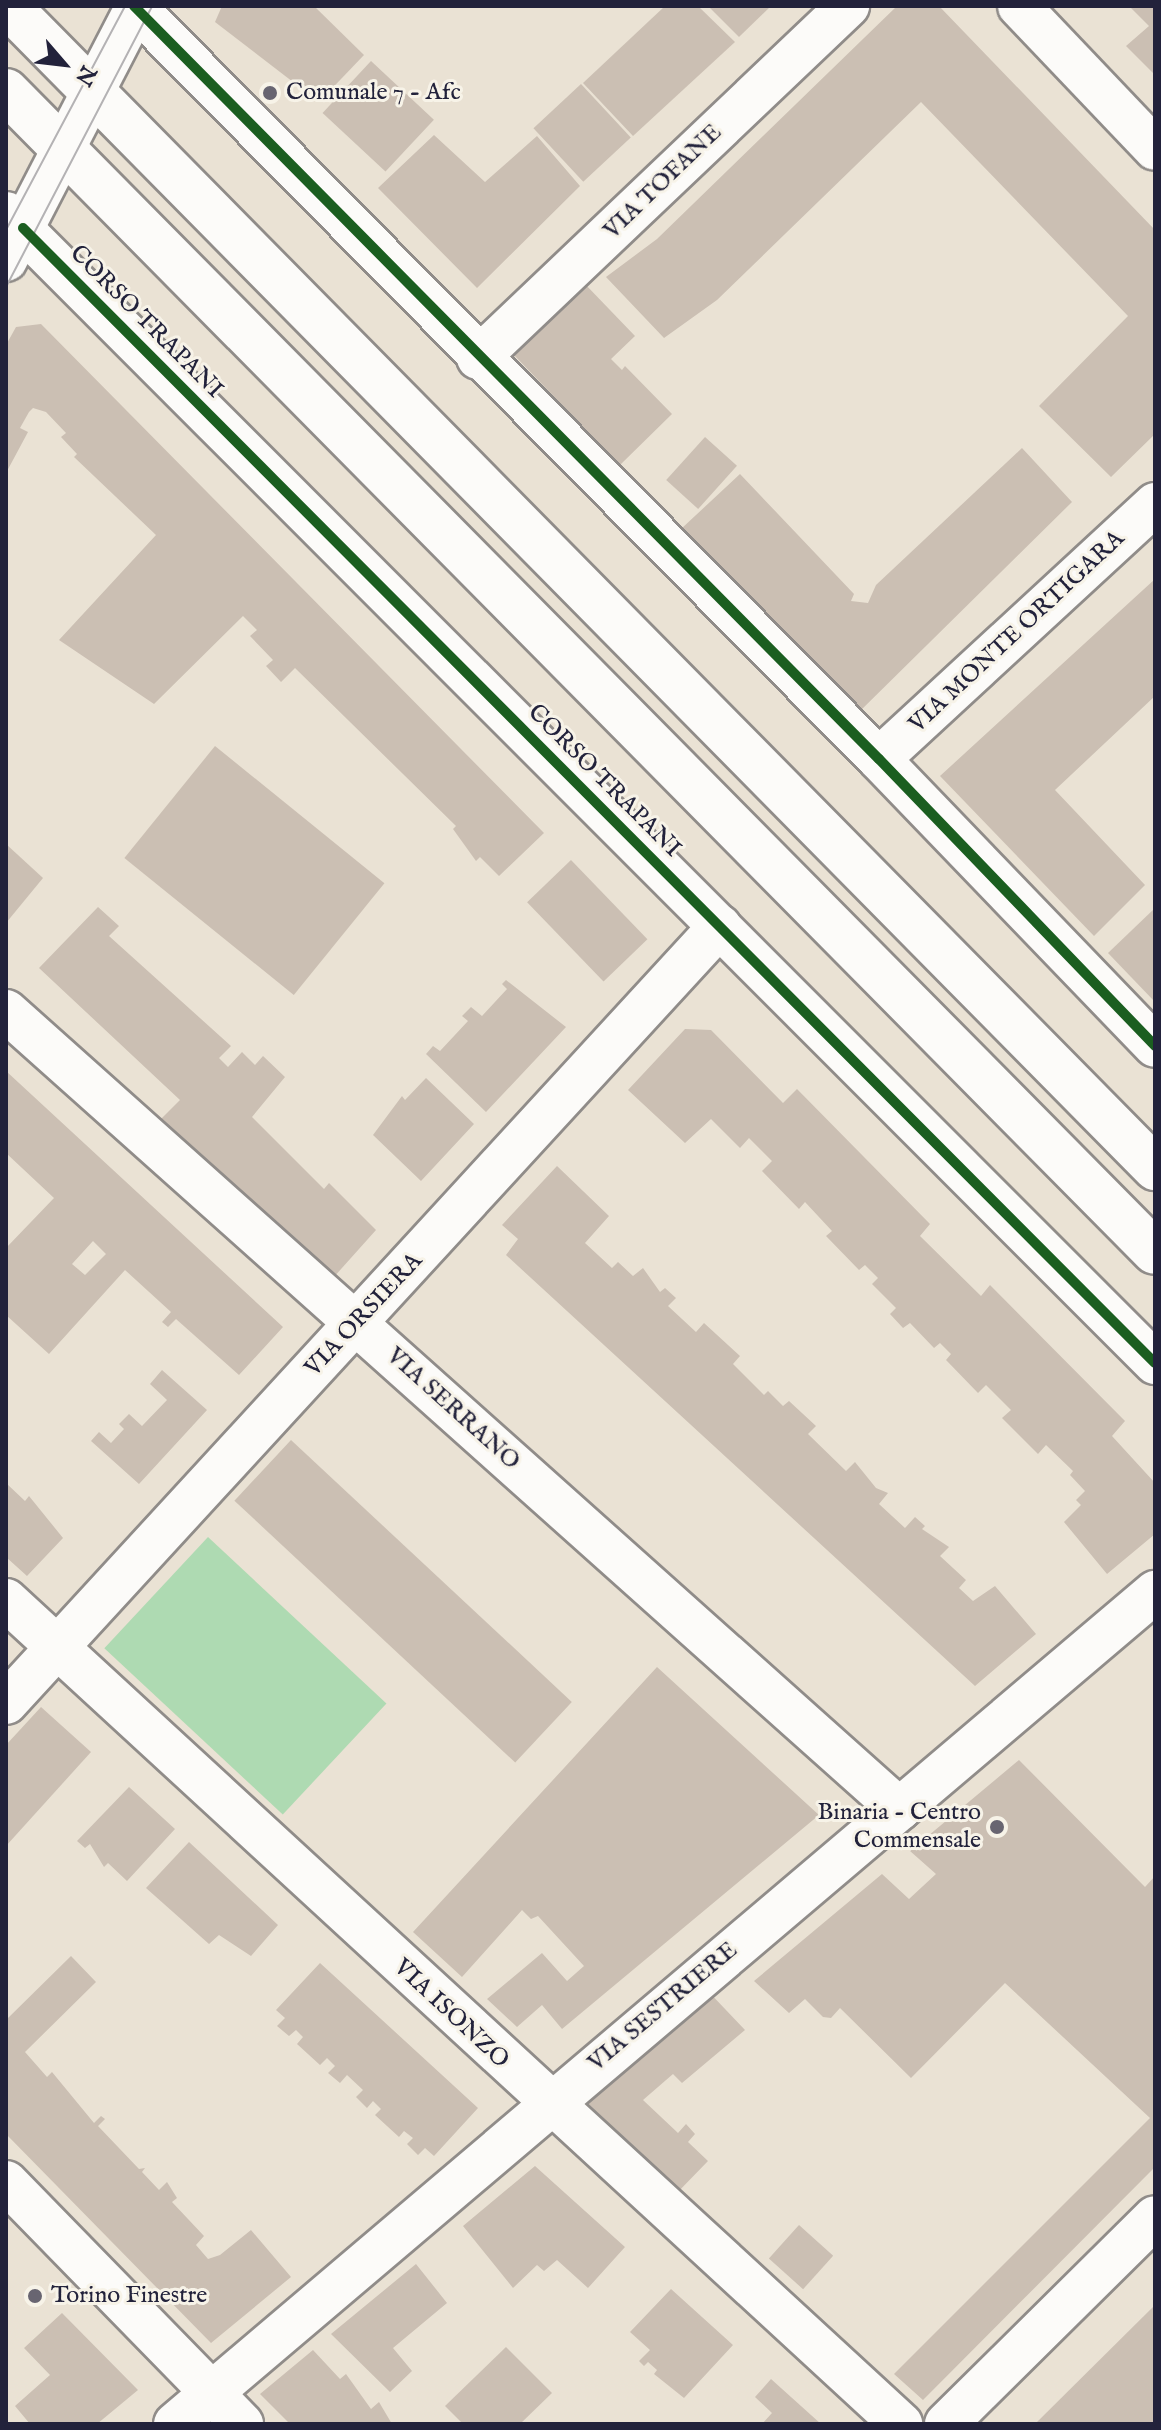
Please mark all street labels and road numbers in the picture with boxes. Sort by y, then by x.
street label: VIA TOFANE [598,119,728,245]
street label: CORSO TRAPANI [63,239,229,405]
street label: VIA MONTE ORTIGARA [903,525,1131,739]
street label: CORSO TRAPANI [521,698,687,864]
street label: VIA ORSIERA [299,1247,429,1383]
street label: VIA SERRANO [380,1342,526,1476]
street label: VIA SESTRIERE [582,1936,744,2078]
street label: VIA ISONZO [387,1953,515,2075]

